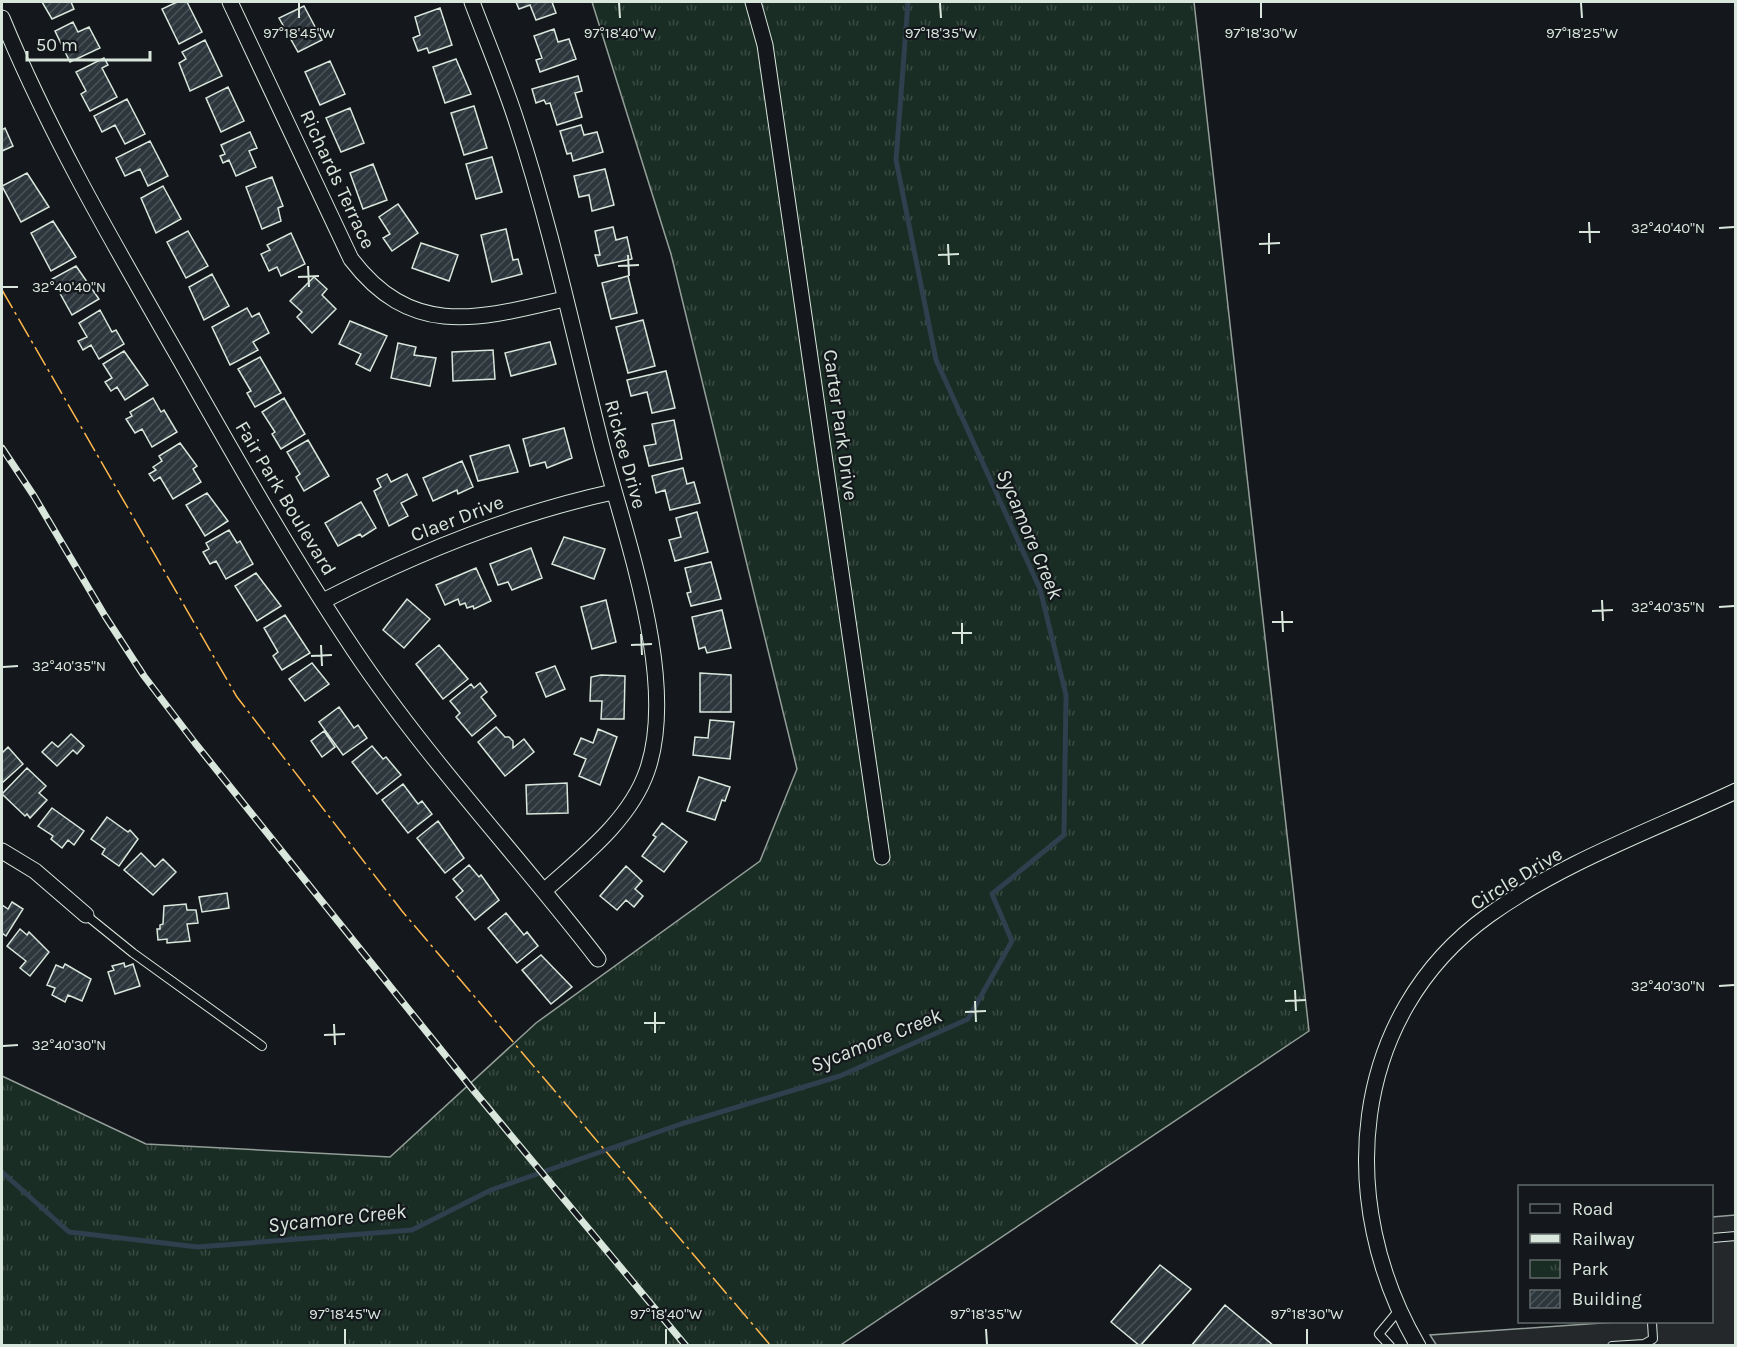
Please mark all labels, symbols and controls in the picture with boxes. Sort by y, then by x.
scale bar [27,24,150,62]
text: 97°18'45"W [263,24,336,42]
text: 97°18'40"W [584,24,657,42]
text: 97°18'35"W [905,24,978,42]
text: 97°18'30"W [1225,24,1298,42]
text: 97°18'25"W [1546,24,1619,42]
text: 50 m [36,34,78,56]
street label: Richards Terrace [295,106,380,252]
text: 32°40'40"N [1631,219,1705,237]
text: 32°40'40"N [32,278,106,296]
street label: Carter Park Drive [819,348,862,502]
street label: Rickee Drive [600,397,651,511]
street label: Fair Park Boulevard [230,417,341,580]
water label: Sycamore Creek [992,465,1068,603]
street label: Claer Drive [407,490,507,547]
text: 32°40'35"N [1631,598,1705,616]
text: 32°40'35"N [32,657,106,675]
street label: Circle Drive [1466,842,1566,915]
text: 32°40'30"N [1631,977,1705,995]
water label: Sycamore Creek [807,1003,945,1077]
text: 32°40'30"N [32,1036,106,1054]
legend [1518,1185,1713,1323]
text: Road [1572,1198,1613,1220]
water label: Sycamore Creek [267,1199,408,1237]
text: Railway [1572,1228,1635,1250]
text: Park [1572,1258,1609,1280]
text: Building [1572,1288,1642,1310]
text: 97°18'45"W [309,1305,382,1323]
text: 97°18'40"W [630,1305,703,1323]
text: 97°18'35"W [950,1305,1023,1323]
text: 97°18'30"W [1271,1305,1344,1323]

